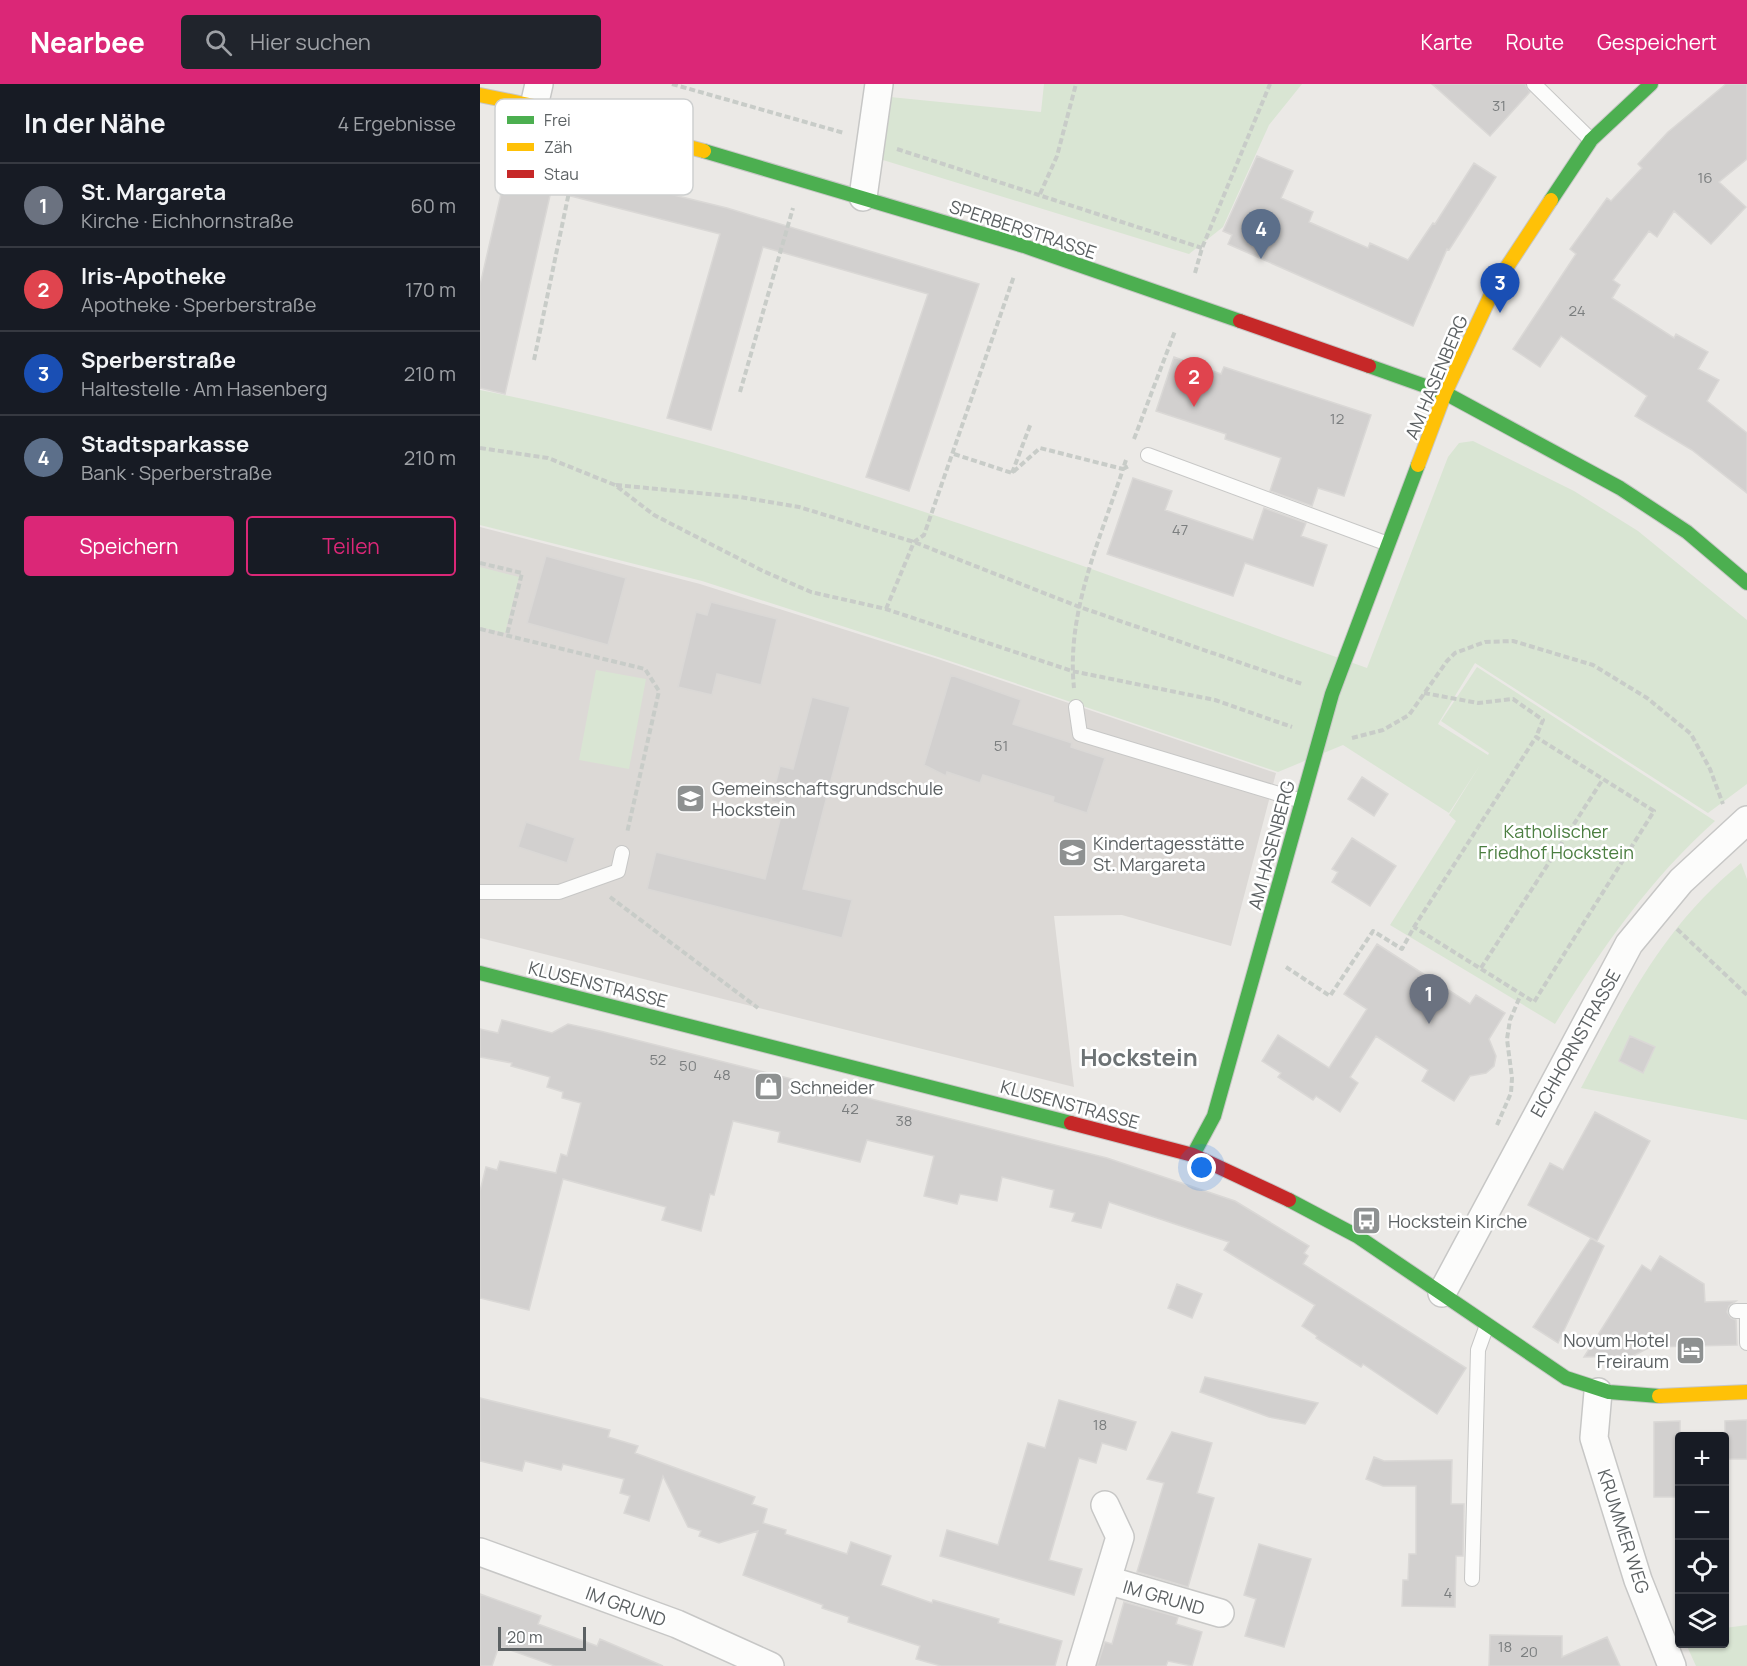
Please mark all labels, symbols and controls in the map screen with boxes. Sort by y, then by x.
search box [181,15,601,69]
text: Nearbee [30,23,145,61]
icon: search [202,26,235,59]
text: Hier suchen [250,27,371,57]
text: Karte [1421,28,1473,56]
text: Route [1506,28,1564,56]
text: Gespeichert [1597,28,1717,56]
house number: 31 [1492,95,1506,116]
legend [495,99,693,195]
text: In der Nähe [24,105,166,141]
text: Frei [544,109,571,131]
text: 4 Ergebnisse [337,110,456,137]
text: Zäh [544,136,572,158]
text: Stau [544,163,579,185]
house number: 16 [1697,167,1713,188]
text: St. Margareta [81,177,226,207]
text: 1 [39,192,48,219]
text: 60 m [410,192,456,219]
street label: SPERBERSTRASSE [946,194,1100,264]
text: Kirche · Eichhornstraße [81,207,294,234]
pin: 4 [1242,210,1280,259]
text: Iris-Apotheke [81,261,226,291]
pin: 3 [1480,264,1520,313]
text: 2 [38,276,49,303]
text: 170 m [405,276,456,303]
text: Apotheke · Sperberstraße [81,291,316,318]
house number: 24 [1568,300,1586,321]
street label: AM HASENBERG [1399,311,1473,443]
text: Sperberstraße [81,345,236,375]
pin: 2 [1174,358,1214,407]
text: 3 [38,360,49,387]
text: 210 m [404,360,456,387]
text: Haltestelle · Am Hasenberg [81,375,328,402]
house number: 12 [1330,408,1344,429]
text: Stadtsparkasse [81,429,249,459]
text: 4 [37,444,50,471]
text: 210 m [404,444,456,471]
text: Bank · Sperberstraße [81,459,272,486]
button: Speichern [24,516,234,576]
button: Teilen [246,516,456,576]
house number: 47 [1172,519,1188,540]
house number: 51 [994,735,1008,756]
place label: Gemeinschaftsgrundschule Hockstein [712,776,943,821]
street label: AM HASENBERG [1242,778,1300,912]
school or university icon: Gemeinschaftsgrundschule Hockstein [675,782,707,814]
park label: Katholischer Friedhof Hockstein [1478,819,1634,864]
place label: Kindertagesstätte St. Margareta [1093,831,1245,876]
school or university icon: Kindertagesstätte St. Margareta [1056,837,1088,869]
street label: KLUSENSTRASSE [526,955,670,1013]
street label: EICHHORNSTRASSE [1524,965,1626,1121]
pin: 1 [1410,974,1448,1024]
district label: Hockstein [1080,1040,1198,1073]
house number: 52 [650,1049,666,1070]
house number: 50 [679,1055,697,1076]
house number: 48 [713,1064,731,1085]
shop icon: Schneider [753,1071,785,1103]
street label: KLUSENSTRASSE [998,1074,1142,1134]
place label: Schneider [790,1075,875,1099]
house number: 42 [841,1098,859,1119]
house number: 38 [895,1110,913,1131]
your location [1187,1153,1216,1182]
bus stop icon: Hockstein Kirche [1351,1205,1383,1237]
place label: Hockstein Kirche [1388,1209,1527,1233]
place label: Novum Hotel Freiraum [1563,1328,1669,1373]
hotel icon: Novum Hotel Freiraum [1674,1334,1706,1366]
house number: 18 [1093,1414,1107,1435]
map controls [1675,1432,1729,1648]
button: + [1675,1432,1729,1486]
street label: KRUMMER WEG [1593,1466,1655,1597]
button: − [1675,1486,1729,1540]
button: locate [1675,1540,1729,1594]
street label: IM GRUND [1120,1574,1208,1620]
street label: IM GRUND [582,1580,670,1632]
house number: 4 [1444,1582,1453,1603]
button: layers [1675,1594,1729,1648]
scale bar [498,1624,586,1652]
text: 20 m [507,1626,543,1648]
house number: 18 [1498,1636,1512,1657]
house number: 20 [1520,1641,1538,1662]

